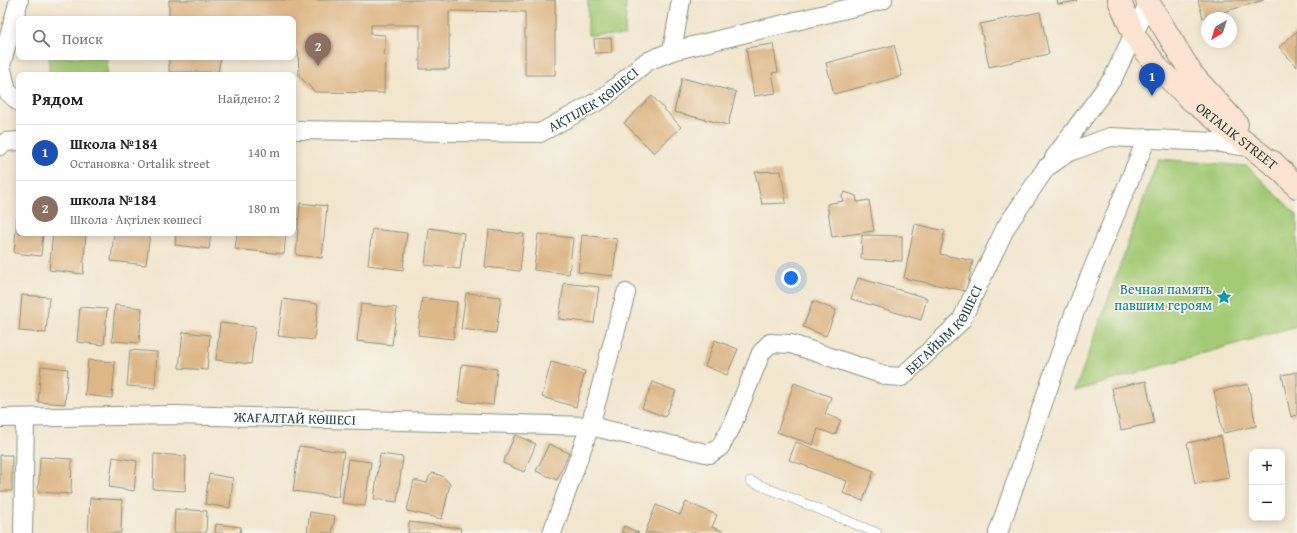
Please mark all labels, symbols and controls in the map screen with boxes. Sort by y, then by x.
north arrow [1201,12,1237,48]
search box [16,16,296,60]
icon: search [30,27,52,49]
text: Поиск [62,28,103,49]
pin: 2 [305,33,331,66]
street label: АҚТІЛЕК КӨШЕСІ [544,62,643,137]
pin: 1 [1139,63,1165,96]
text: Рядом [32,86,83,111]
text: Найдено: 2 [218,89,280,108]
street label: ORTALIK STREET [1192,97,1282,174]
text: Школа №184 [70,133,157,154]
text: 1 [42,143,48,162]
text: 140 m [248,143,280,162]
text: Остановка · Ortalik street [70,154,210,173]
text: школа №184 [70,189,157,210]
text: 2 [42,199,48,218]
text: 180 m [248,199,280,218]
text: Школа · Ақтілек көшесі [70,210,202,229]
your location [781,268,801,288]
place label: Вечная память павшим героям [1114,279,1212,315]
street label: БЕГАЙЫМ КӨШЕСІ [901,282,987,379]
place icon: Вечная память павшим героям [1215,288,1233,306]
street label: ЖАҒАЛТАЙ КӨШЕСІ [233,407,356,430]
map controls [1249,449,1285,521]
button: + [1249,449,1285,485]
button: − [1249,485,1285,521]

